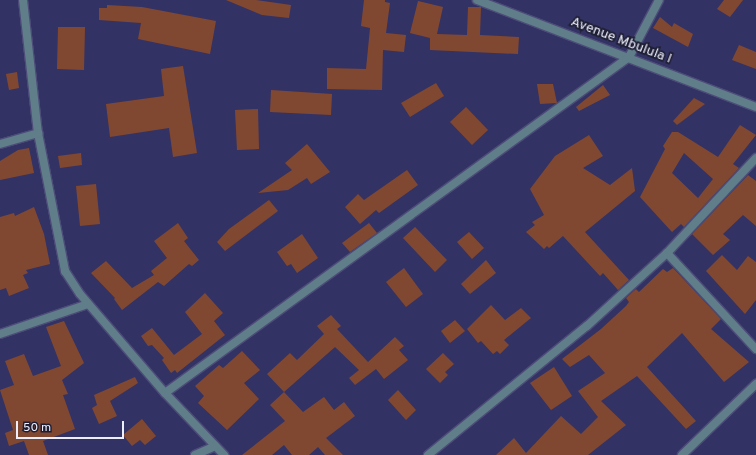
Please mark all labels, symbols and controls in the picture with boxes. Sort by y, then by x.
street label: Avenue Mbulula I [568,14,674,68]
scale bar [18,413,126,439]
text: 50 m [23,420,51,436]

